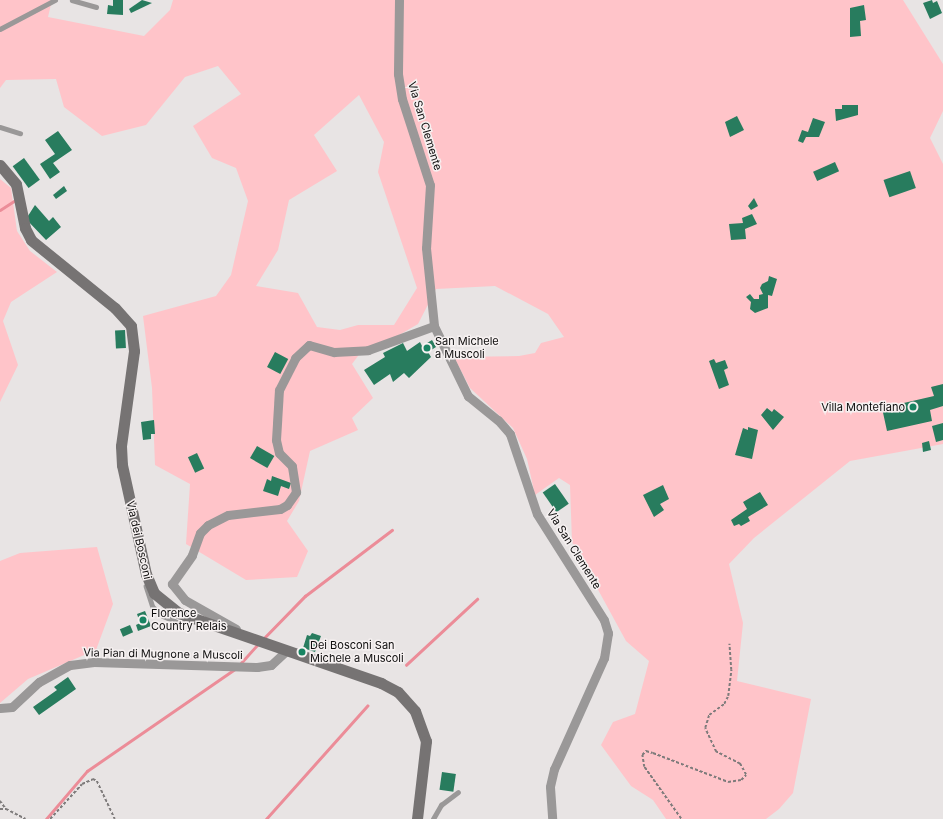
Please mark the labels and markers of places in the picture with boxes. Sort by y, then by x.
place label: San Michele a Muscoli [435,335,499,361]
marker: San Michele a Muscoli [422,343,432,353]
place label: Villa Montefiano [821,400,905,414]
marker: Villa Montefiano [908,402,918,412]
place label: Florence Country Relais [151,607,226,633]
marker: Florence Country Relais [138,615,148,625]
place label: Dei Bosconi San Michele a Muscoli [310,639,404,665]
marker: Dei Bosconi San Michele a Muscoli [297,647,307,657]

